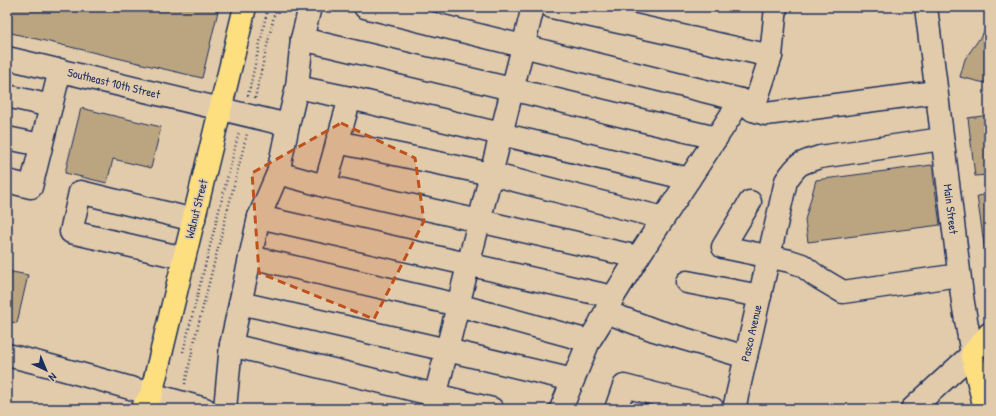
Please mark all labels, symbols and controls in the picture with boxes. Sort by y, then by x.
street label: Southeast 10th Street [66,63,163,103]
street label: Walnut Street [180,177,212,240]
street label: Main Street [939,183,963,236]
street label: Pasco Avenue [736,303,766,363]
north arrow [26,350,66,390]
text: N [46,370,60,384]

